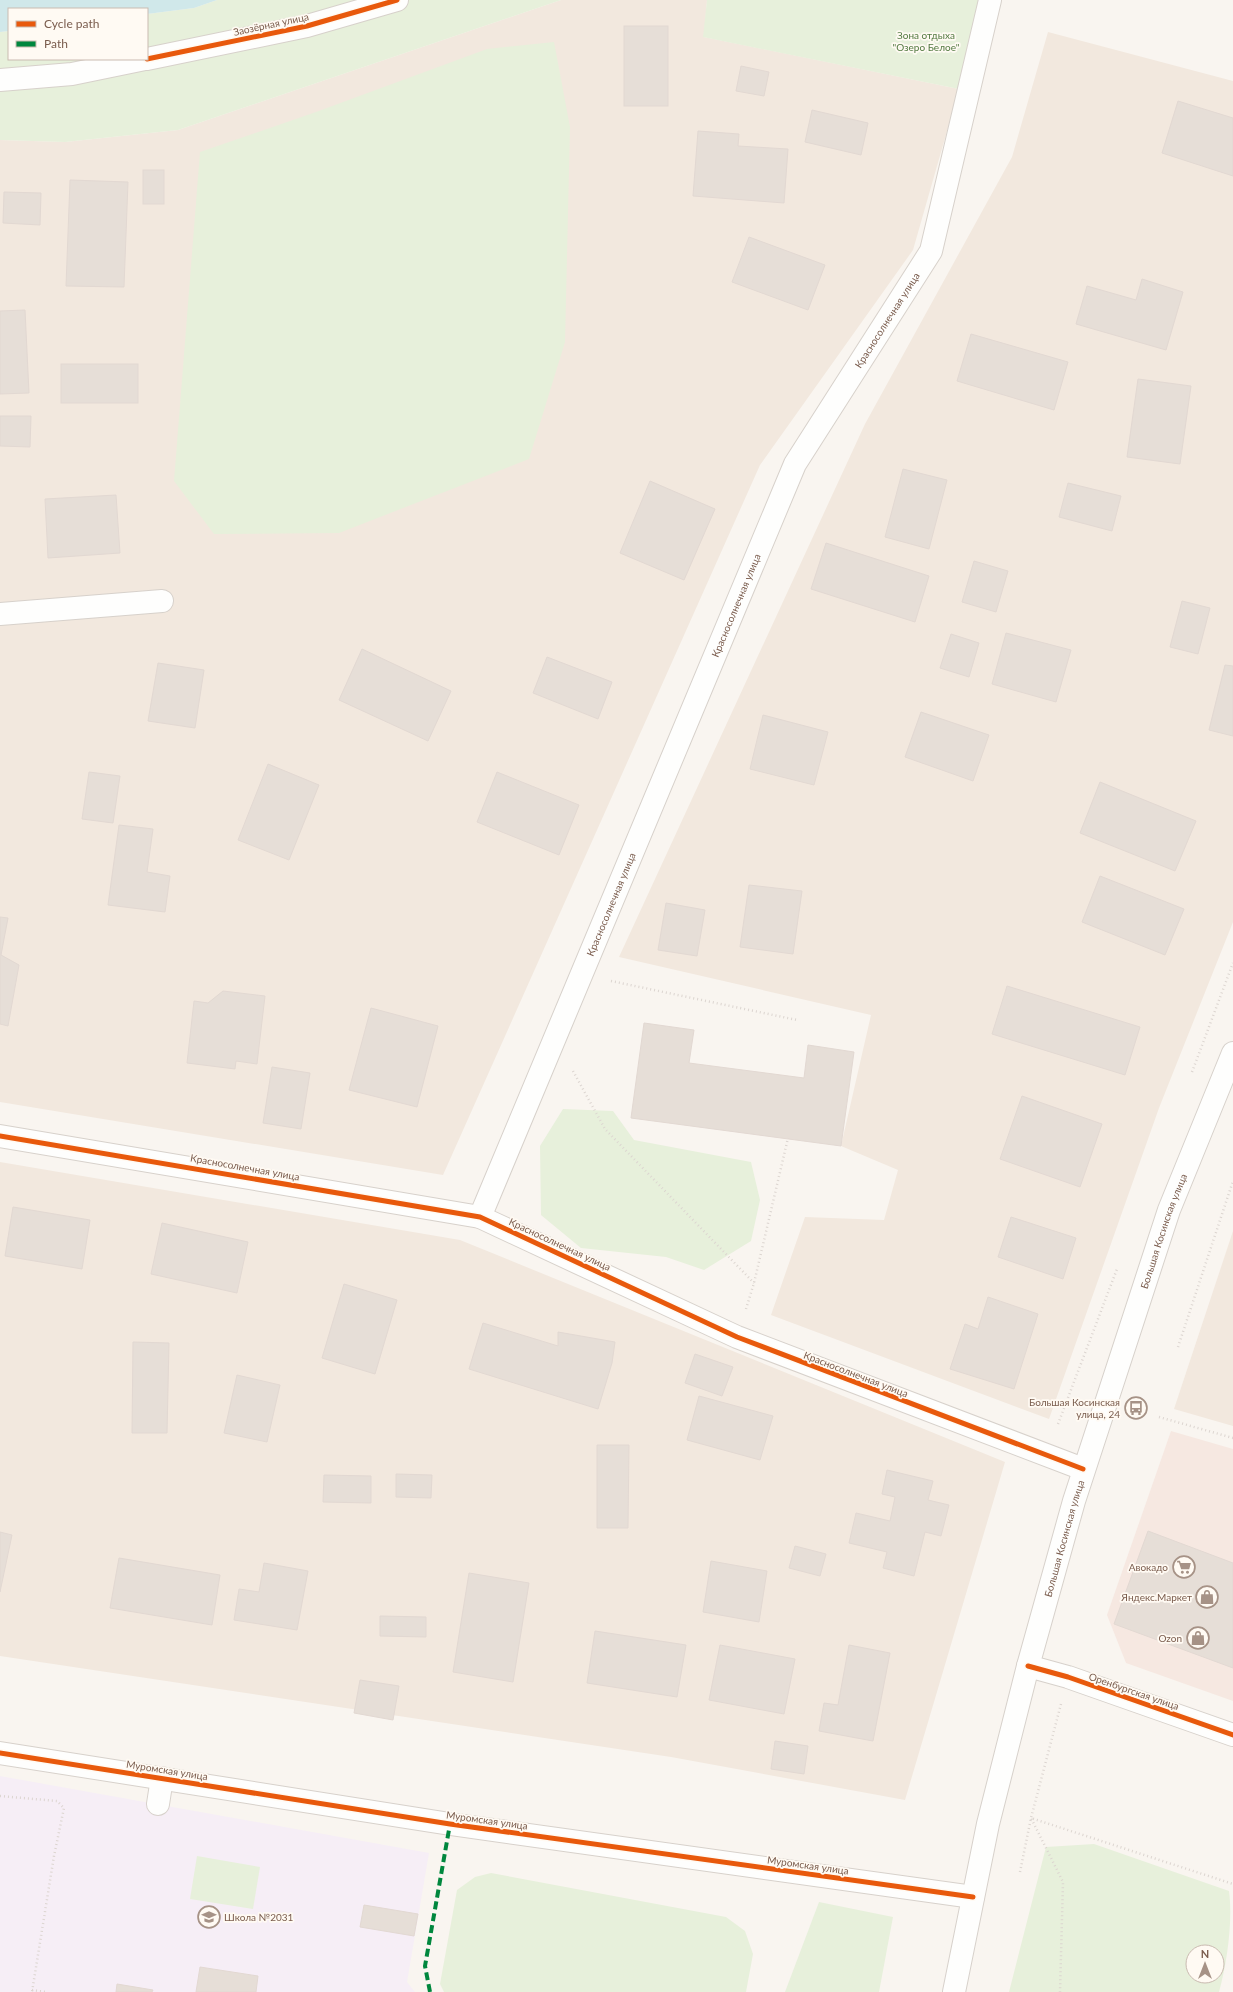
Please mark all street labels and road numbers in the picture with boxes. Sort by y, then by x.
street label: Заозёрная улица [232,10,310,38]
street label: Красносолнечная улица [852,270,922,370]
street label: Красносолнечная улица [709,552,763,659]
street label: Красносолнечная улица [584,851,638,958]
street label: Красносолнечная улица [189,1151,301,1183]
street label: Большая Косинская улица [1138,1172,1189,1290]
street label: Красносолнечная улица [507,1215,613,1273]
street label: Красносолнечная улица [802,1349,910,1399]
street label: Большая Косинская улица [1042,1478,1086,1598]
street label: Оренбургская улица [1087,1670,1181,1712]
street label: Муромская улица [125,1758,209,1782]
street label: Муромская улица [445,1808,529,1832]
street label: Муромская улица [766,1853,850,1877]

